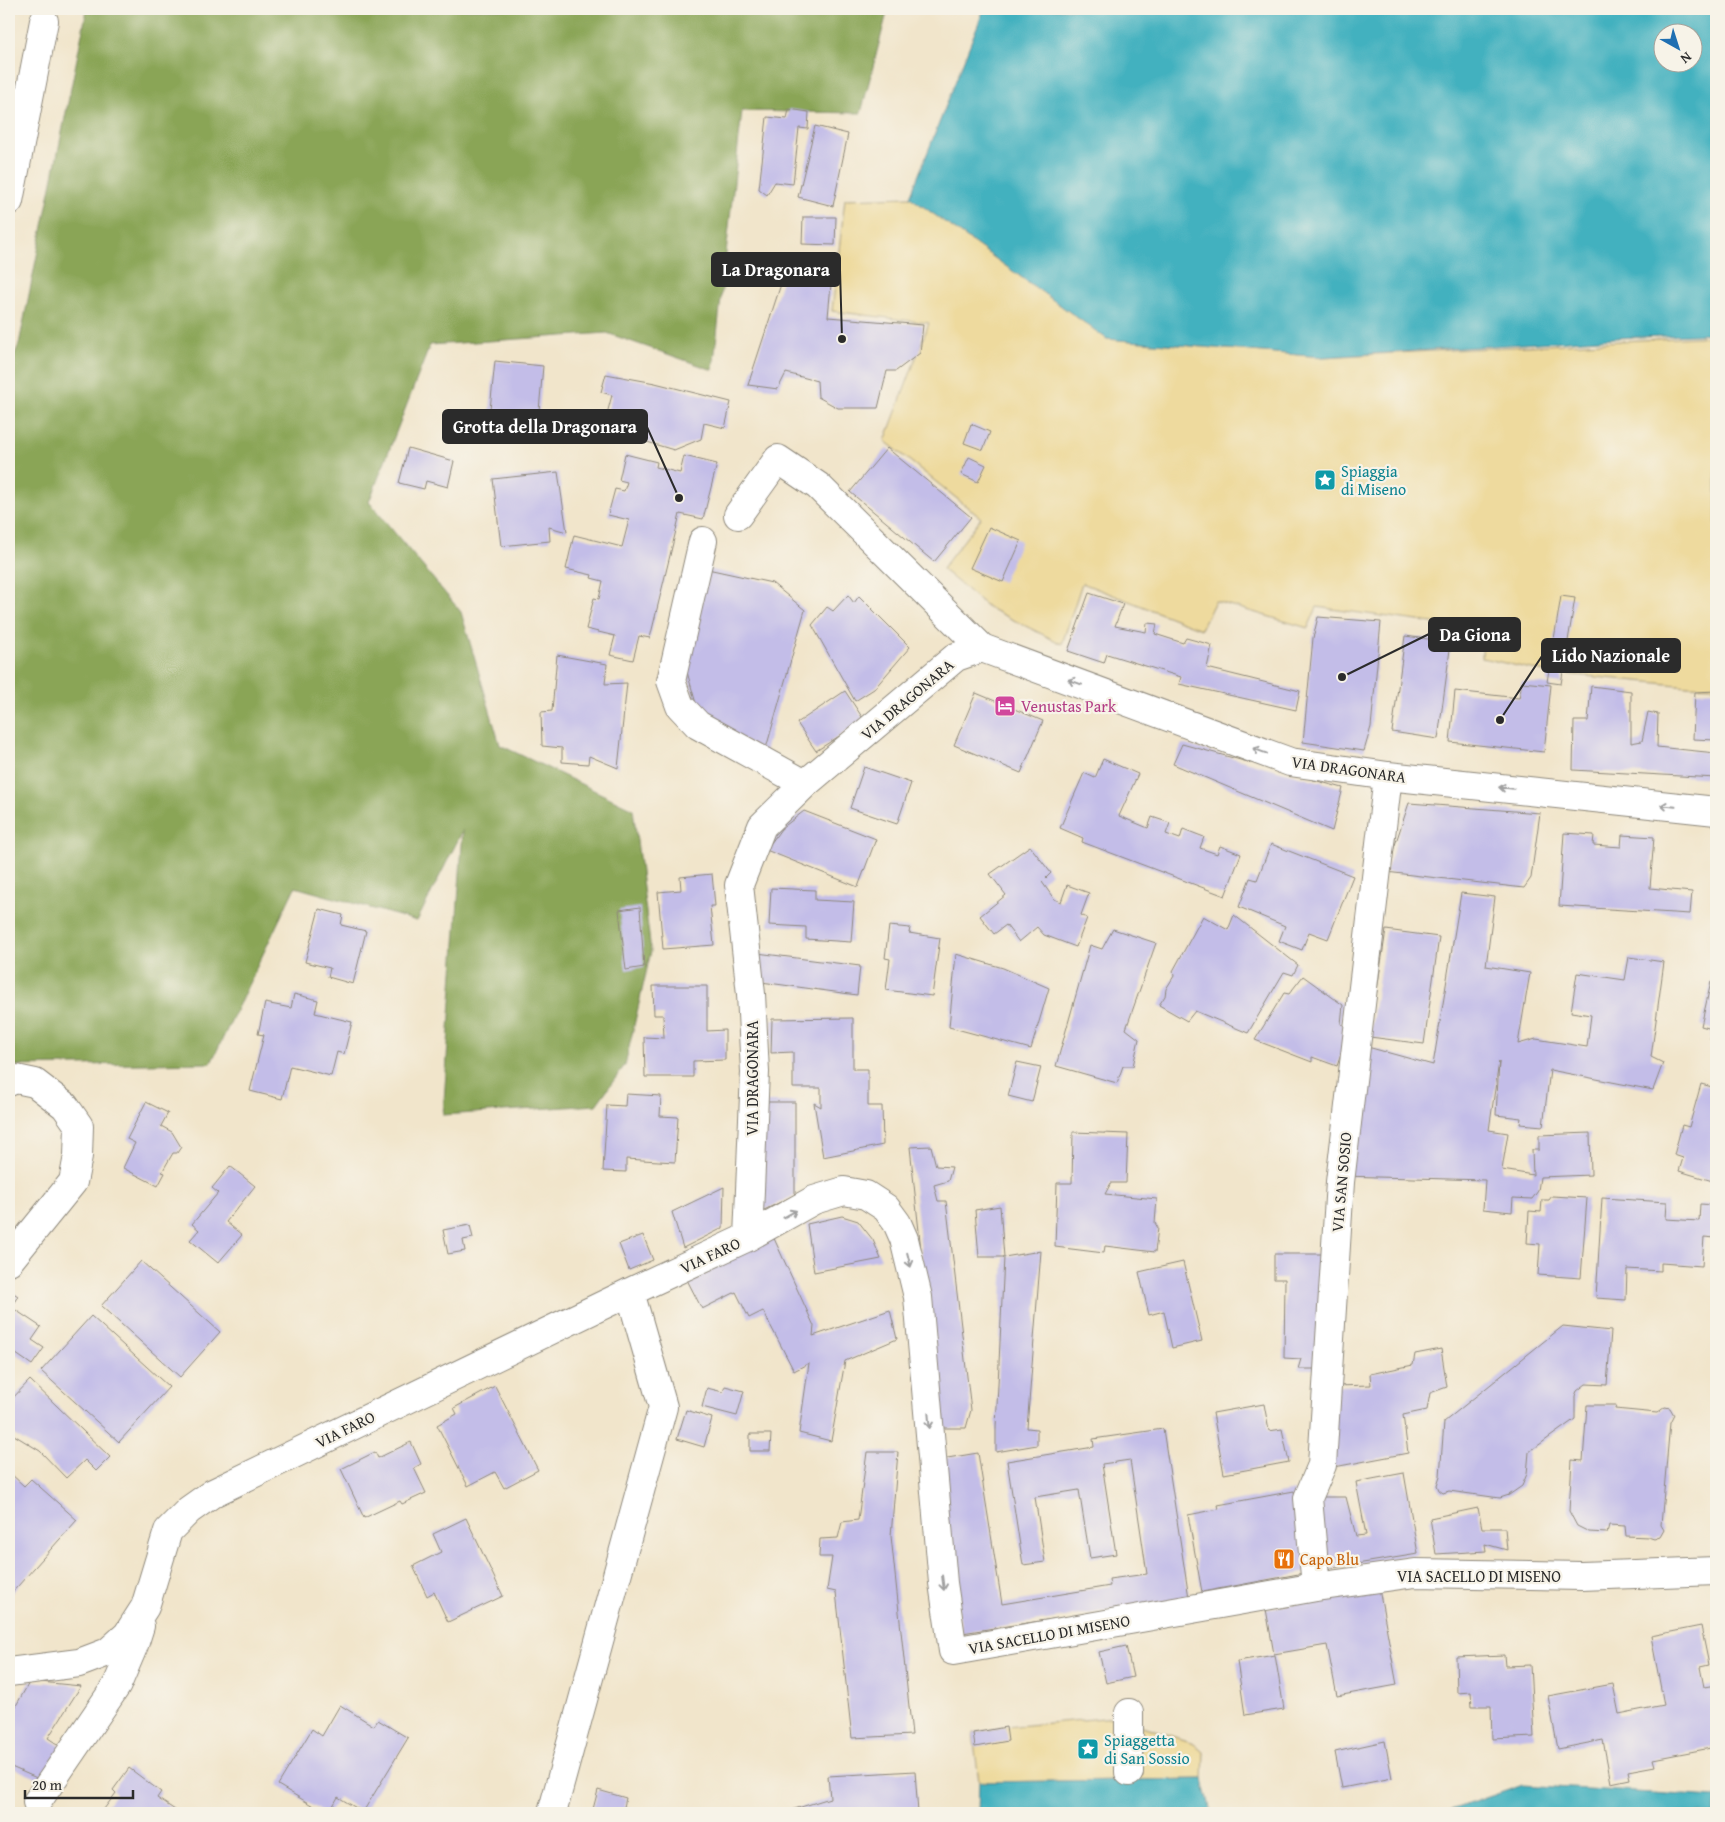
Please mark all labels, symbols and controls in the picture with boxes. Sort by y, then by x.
north arrow [1652,22,1702,72]
text: N [1676,47,1696,69]
callout: La Dragonara [712,253,840,286]
text: La Dragonara [722,256,831,283]
callout: Grotta della Dragonara [443,410,647,443]
text: Grotta della Dragonara [453,413,638,440]
place label: Spiaggia di Miseno [1341,459,1406,501]
place icon: Spiaggia di Miseno [1313,468,1337,492]
callout: Da Giona [1429,618,1520,651]
text: Da Giona [1440,621,1511,648]
callout: Lido Nazionale [1542,639,1680,672]
text: Lido Nazionale [1552,642,1670,669]
street label: VIA DRAGONARA [855,653,959,745]
one-way arrow [1067,677,1083,686]
hotel icon: Venustas Park [993,694,1017,718]
place label: Venustas Park [1021,694,1117,718]
one-way arrow [1253,746,1268,755]
street label: VIA DRAGONARA [1290,749,1408,789]
one-way arrow [1498,783,1514,793]
one-way arrow [1660,801,1676,810]
street label: VIA DRAGONARA [740,1020,764,1136]
street label: VIA SAN SOSIO [1325,1131,1357,1233]
one-way arrow [782,1208,797,1218]
street label: VIA FARO [676,1231,744,1279]
one-way arrow [905,1251,914,1267]
street label: VIA FARO [311,1404,379,1454]
one-way arrow [924,1412,933,1428]
restaurant icon: Capo Blu [1272,1547,1296,1571]
place label: Capo Blu [1300,1547,1359,1571]
street label: VIA SACELLO DI MISENO [1397,1564,1561,1588]
one-way arrow [938,1574,948,1590]
street label: VIA SACELLO DI MISENO [966,1608,1132,1660]
place label: Spiaggetta di San Sossio [1104,1728,1190,1770]
place icon: Spiaggetta di San Sossio [1076,1737,1100,1761]
scale bar [25,1767,132,1799]
text: 20 m [32,1774,63,1795]

